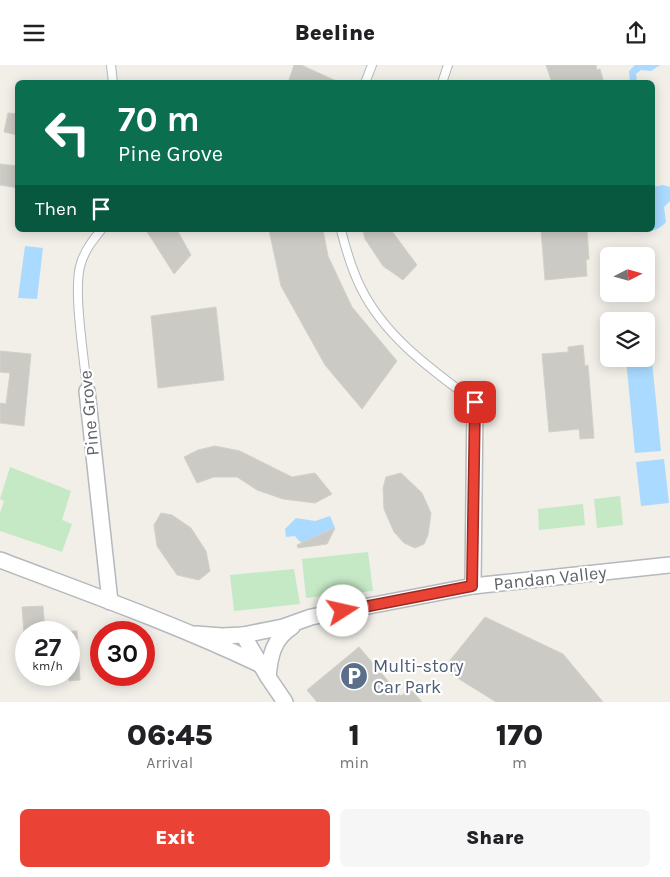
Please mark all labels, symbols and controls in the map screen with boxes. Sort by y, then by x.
icon: menu [20,19,48,47]
icon: share [622,19,650,47]
text: Beeline [295,20,375,46]
text: 70 m [118,99,200,140]
icon: left [35,100,100,165]
text: Pine Grove [118,141,223,167]
icon: arrive [87,195,115,223]
text: Then [35,198,77,220]
north arrow [600,247,655,303]
map controls [600,247,655,367]
button: layers [600,312,655,367]
street label: Pine Grove [74,369,104,457]
pin [454,381,496,423]
icon: arrive [461,388,489,416]
street label: Pandan Valley [492,561,608,595]
position arrow [316,584,368,636]
speed limit sign: 30 [90,621,155,686]
text: 27 [34,633,61,662]
place label: Multi-story Car Park [373,655,464,698]
text: km/h [32,659,63,673]
parking icon: Multi-story Car Park [339,661,369,691]
text: 06:45 [127,717,213,753]
text: 1 [348,717,360,753]
text: 170 [496,717,543,753]
text: Arrival [146,753,193,772]
text: min [339,753,369,772]
text: m [512,753,527,772]
button: Exit [20,809,330,867]
button: Share [340,809,650,867]

